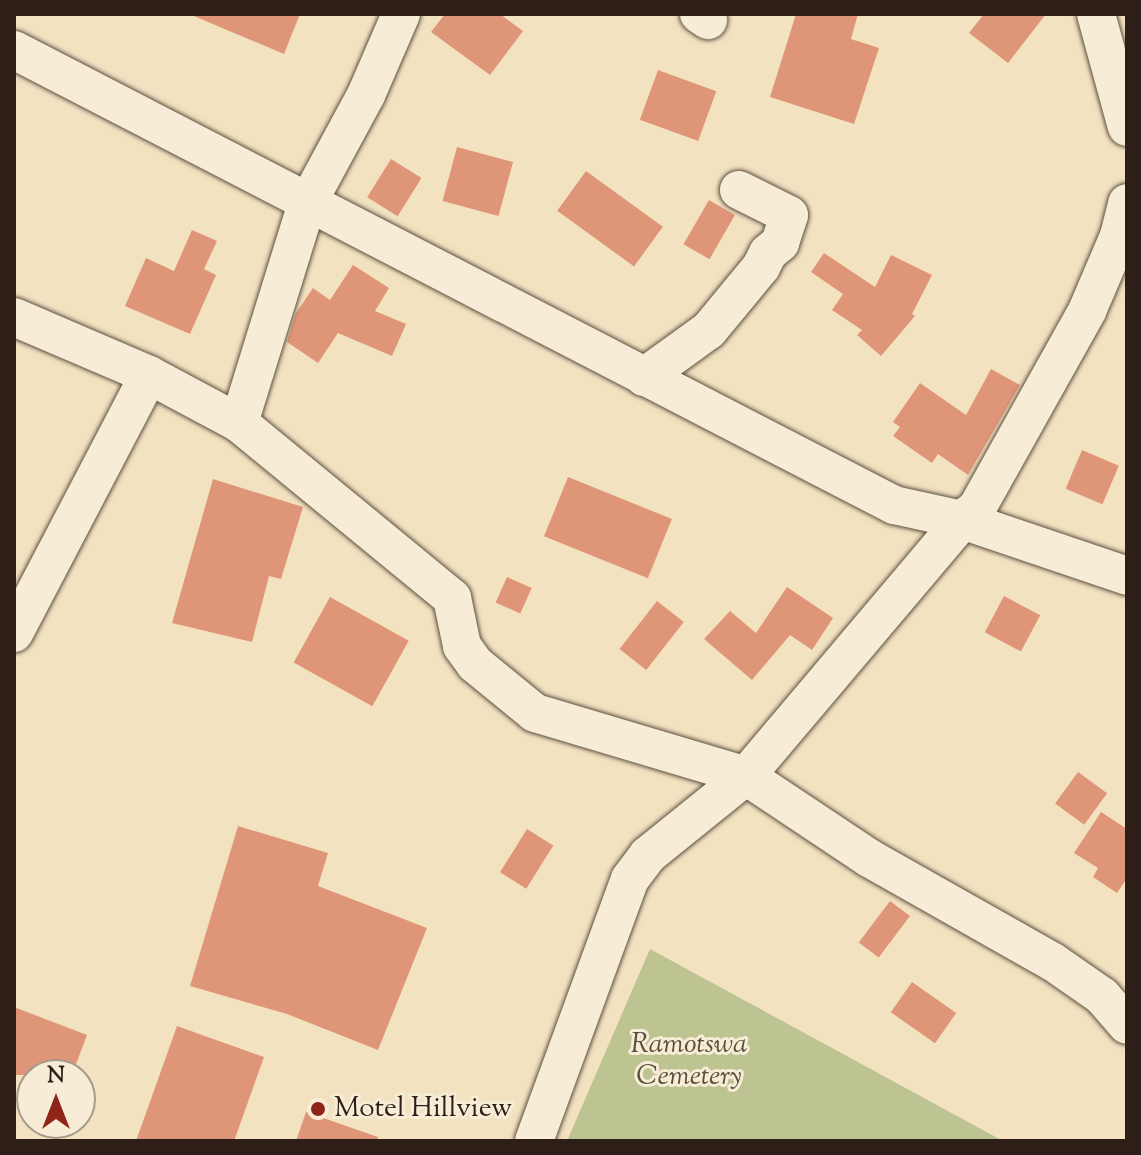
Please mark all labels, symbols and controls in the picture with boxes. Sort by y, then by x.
park label: Ramotswa Cemetery [631,1028,747,1094]
north arrow [16,1059,96,1139]
text: N [47,1061,65,1093]
place label: Motel Hillview [334,1092,512,1126]
marker: Motel Hillview [309,1100,327,1118]

